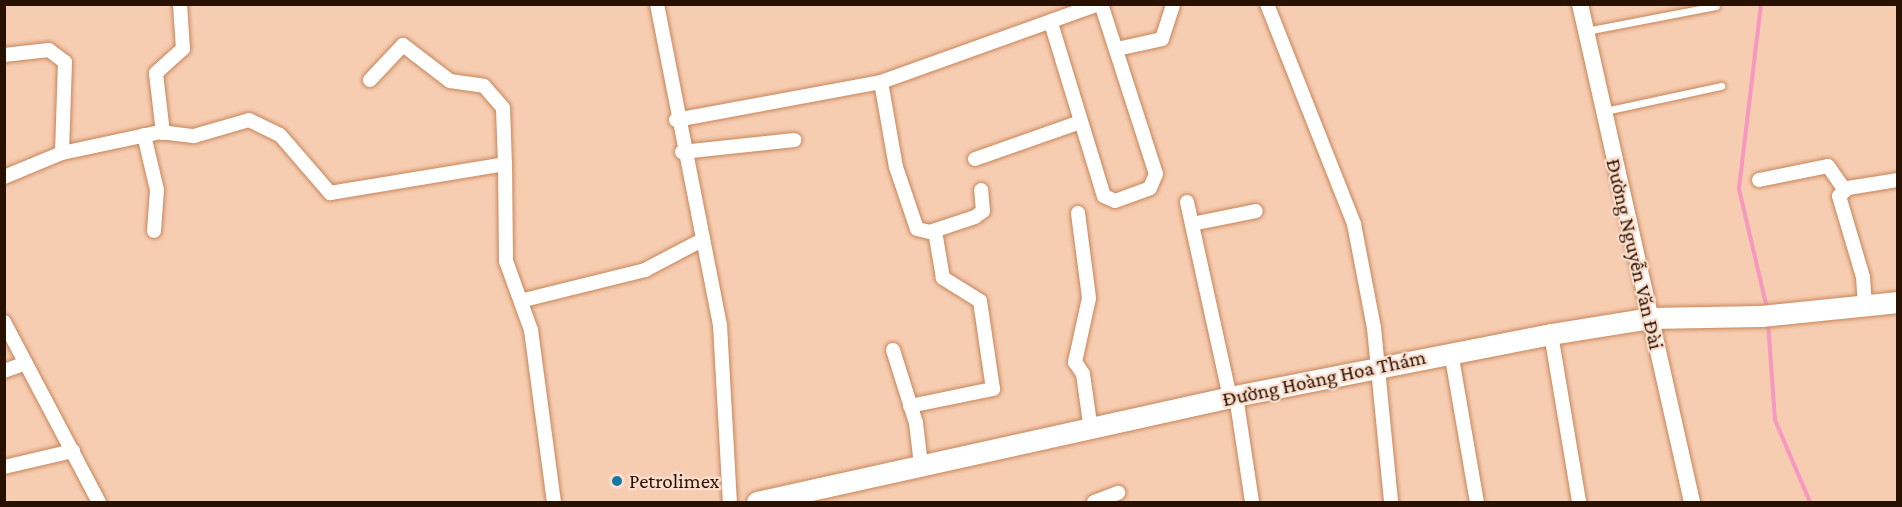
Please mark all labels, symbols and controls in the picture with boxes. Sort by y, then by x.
street label: Đường Nguyễn Văn Đài [1601,156,1669,352]
street label: Đường Hoàng Hoa Thám [1220,344,1428,412]
place label: Petrolimex [629,468,719,494]
marker: Petrolimex [610,474,624,488]

